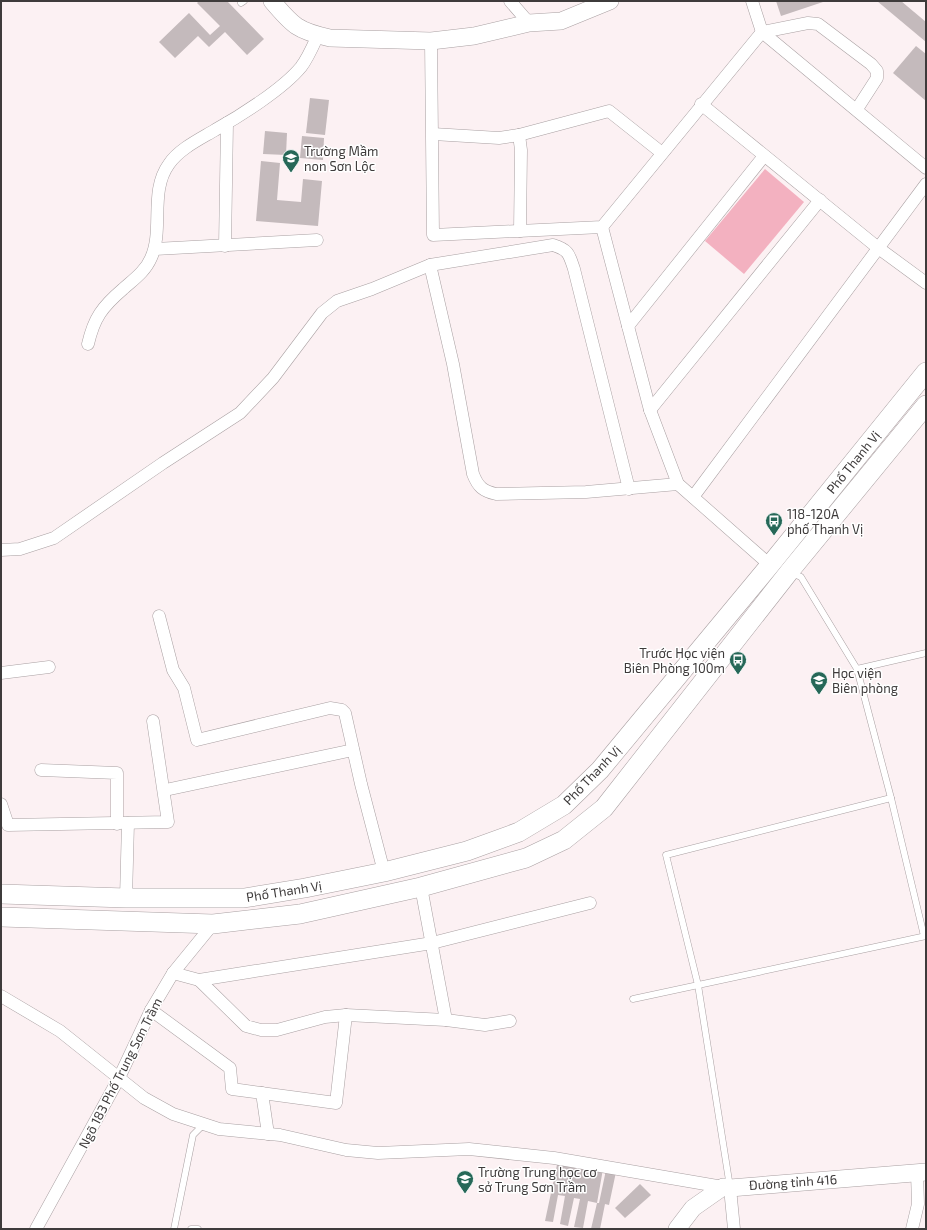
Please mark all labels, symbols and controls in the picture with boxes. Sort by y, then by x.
place label: Trường Mầm non Sơn Lộc [304,143,378,174]
school or university icon: Trường Mầm non Sơn Lộc [281,148,301,173]
street label: Phố Thanh Vị [823,427,883,497]
place label: 118-120A phố Thanh Vị [787,506,863,537]
bus stop icon: 118-120A phố Thanh Vị [764,511,784,536]
place label: Trước Học viện Biên Phòng 100m [624,645,725,676]
bus stop icon: Trước Học viện Biên Phòng 100m [728,650,748,675]
place label: Học viện Biên phòng [832,665,898,696]
school or university icon: Học viện Biên phòng [809,670,829,695]
street label: Phố Thanh Vị [560,742,624,808]
street label: Phố Thanh Vị [245,877,323,905]
street label: Ngõ 183 Phố Trung Sơn Trầm [75,995,165,1151]
place label: Trường Trung học cơ sở Trung Sơn Trầm [478,1164,597,1195]
school or university icon: Trường Trung học cơ sở Trung Sơn Trầm [455,1169,475,1194]
street label: Đường tỉnh 416 [748,1171,838,1193]

